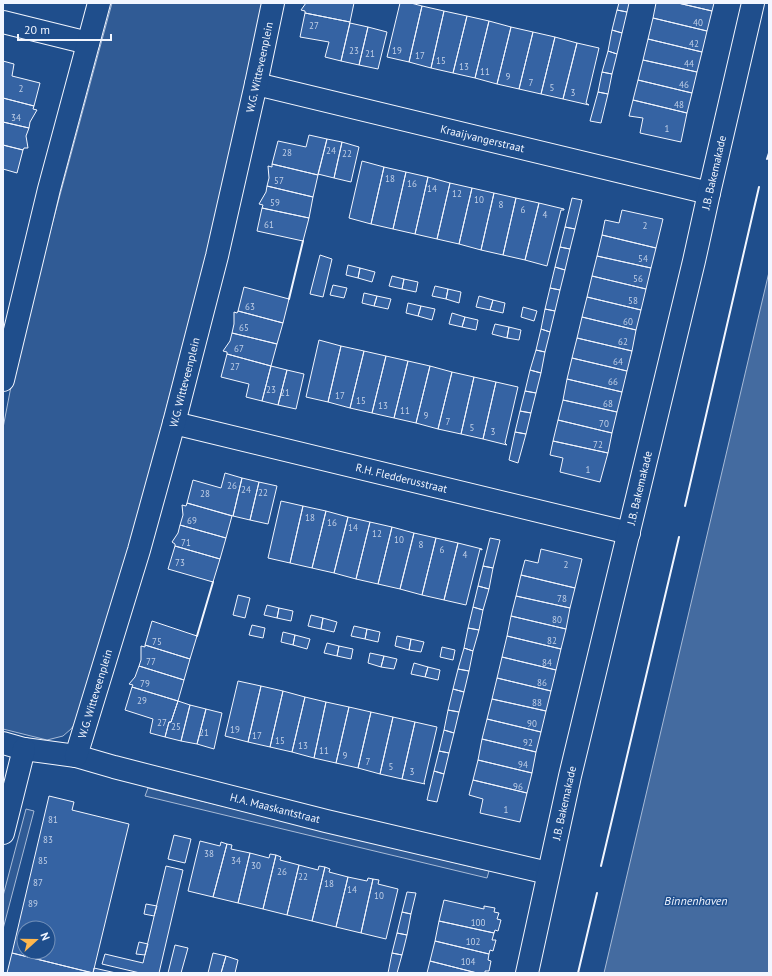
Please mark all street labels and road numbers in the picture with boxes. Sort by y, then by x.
street label: W.G. Witteveenplein [243,21,276,114]
street label: Kraaijvangerstraat [439,122,526,155]
street label: J.B. Bakemakade [698,134,729,212]
street label: W.G. Witteveenplein [166,336,203,429]
street label: J.B. Bakemakade [623,449,655,527]
street label: R.H. Fledderusstraat [354,460,449,496]
street label: W.G. Witteveenplein [75,648,115,740]
street label: J.B. Bakemakade [549,764,579,842]
street label: H.A. Maaskantstraat [228,790,322,826]

